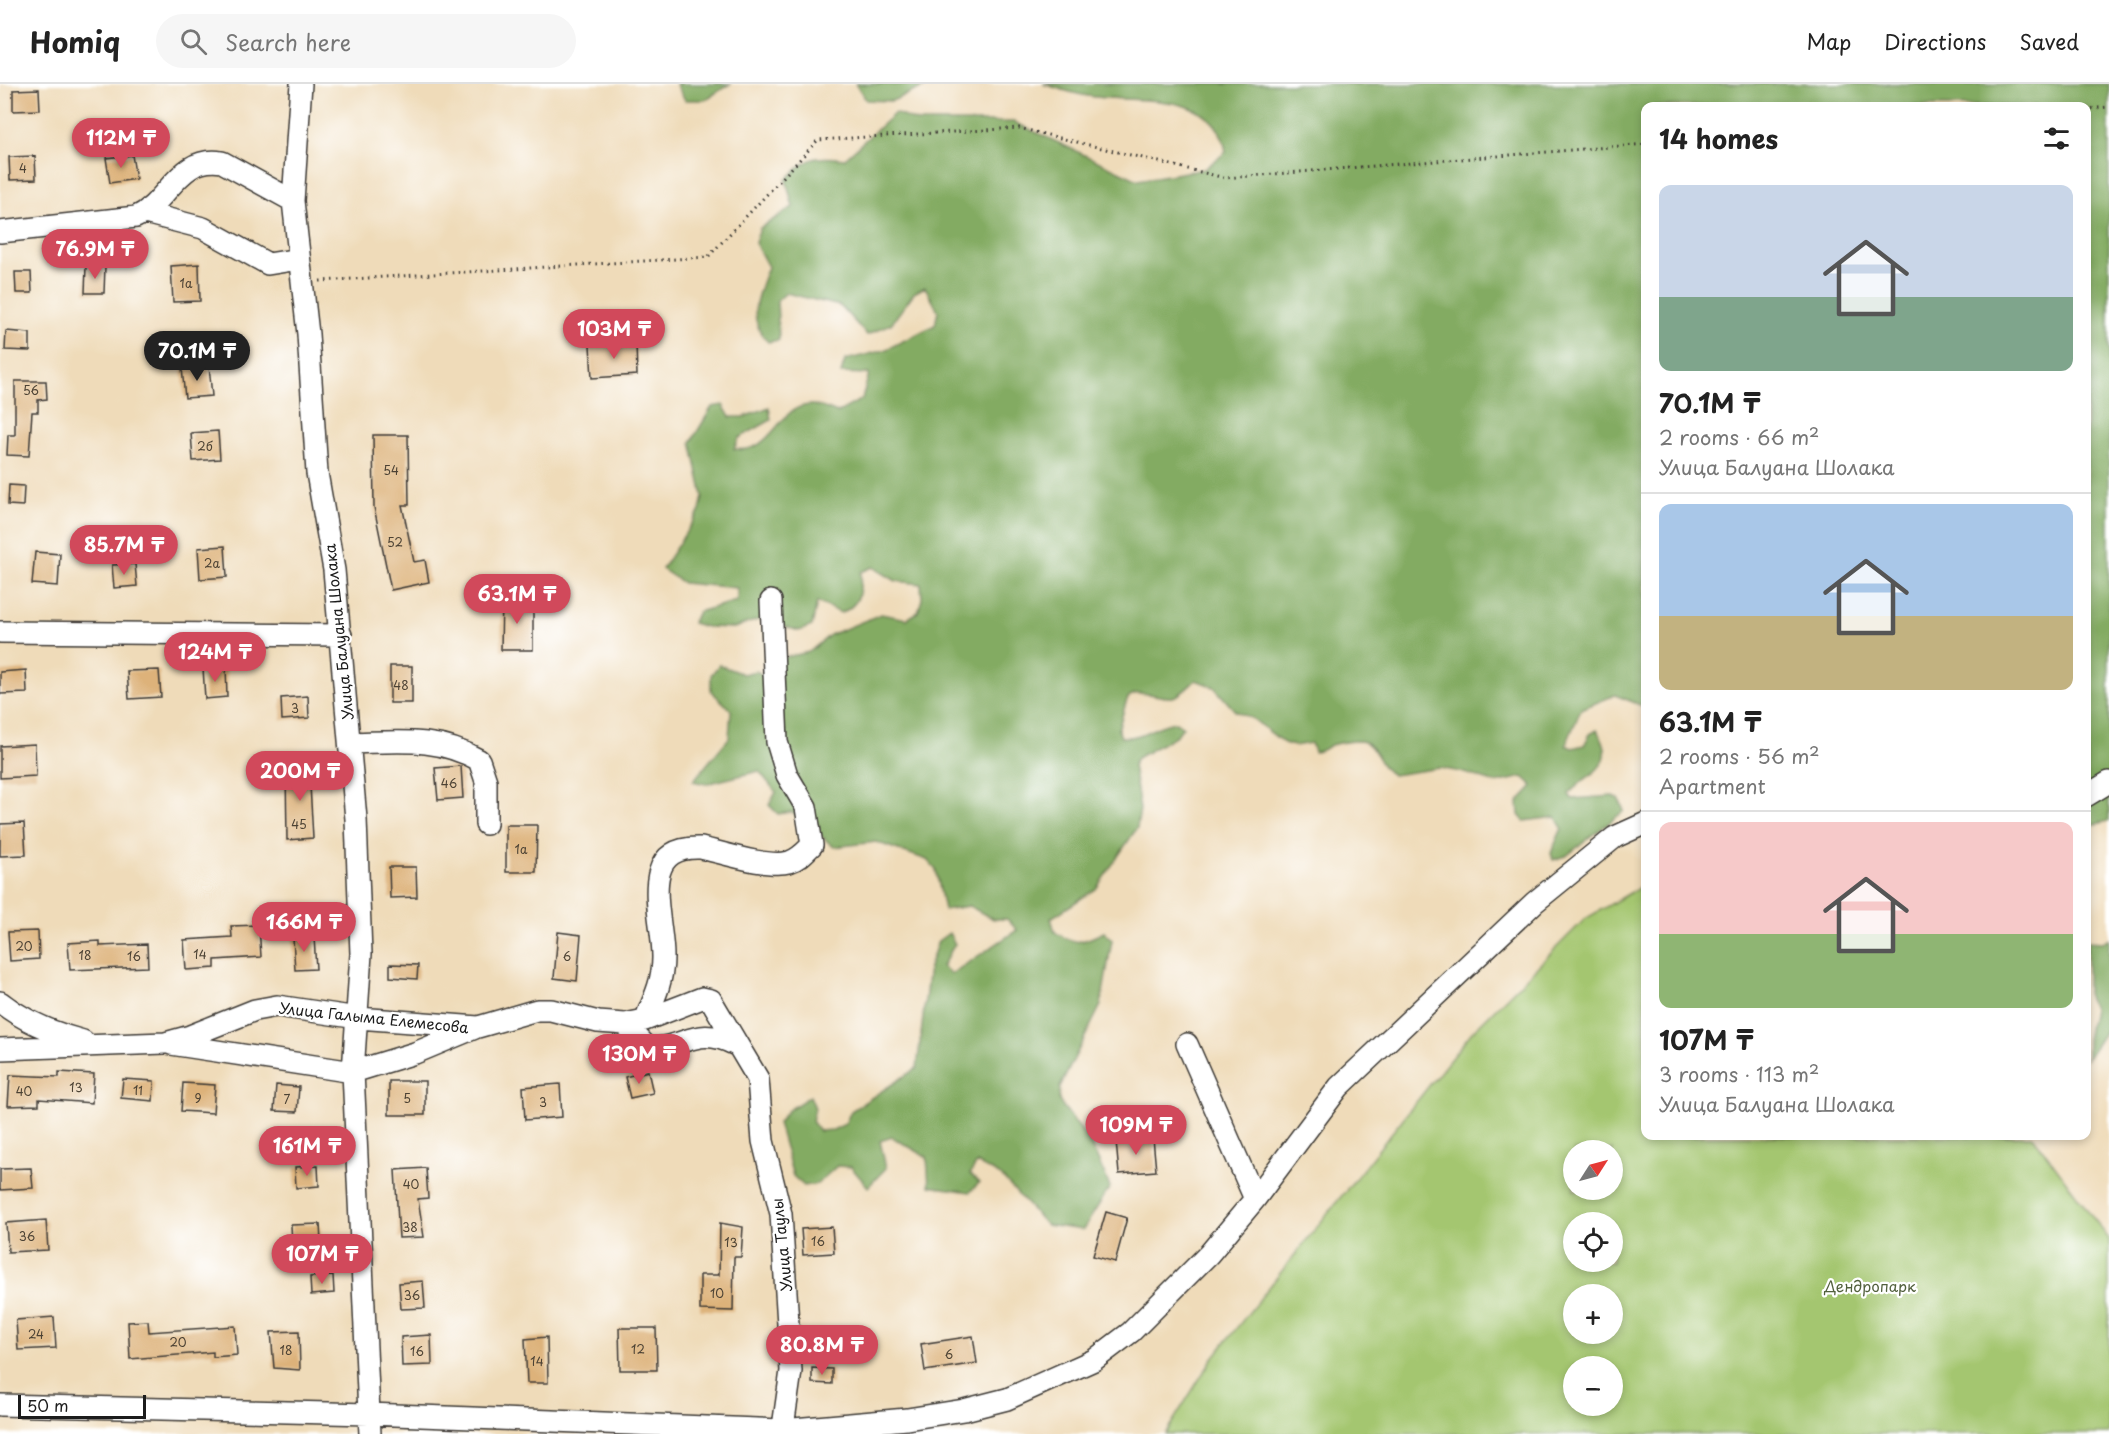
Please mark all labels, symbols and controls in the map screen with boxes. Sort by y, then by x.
search box [156,14,576,68]
text: Homiq [30,20,120,63]
icon: search [177,25,210,58]
text: Search here [225,25,351,58]
text: Map [1806,25,1851,57]
text: Directions [1884,25,1986,57]
text: Saved [2019,25,2079,57]
pin: 112M ₸ [72,118,170,169]
text: 14 homes [1659,119,1778,158]
text: 112M ₸ [86,122,156,152]
icon: filters [2040,122,2073,155]
house number: 4 [19,159,27,177]
icon: home [1812,224,1920,332]
pin: 76.9M ₸ [40,229,150,280]
text: 76.9M ₸ [56,233,134,263]
house number: 1а [180,274,193,292]
pin: 103M ₸ [565,309,663,360]
text: 103M ₸ [577,313,651,343]
pin: 70.1M ₸ [142,331,252,382]
text: 70.1M ₸ [158,335,236,365]
house number: 56 [23,381,39,399]
text: 70.1M ₸ [1659,383,1760,422]
text: 2 rooms · 66 m² [1659,422,1819,452]
house number: 2б [197,437,213,455]
text: Улица Балуана Шолака [1659,452,1895,482]
house number: 54 [383,461,399,479]
pin: 85.7M ₸ [69,525,179,576]
text: 85.7M ₸ [84,529,164,559]
house number: 52 [387,533,403,551]
street label: Улица Балуана Шолака [317,542,359,721]
icon: home [1812,543,1920,651]
house number: 2а [204,554,220,572]
pin: 63.1M ₸ [462,574,572,625]
text: 63.1M ₸ [478,578,556,608]
pin: 124M ₸ [166,632,264,683]
text: 124M ₸ [178,636,252,666]
house number: 48 [393,676,409,694]
house number: 3 [291,699,299,717]
text: 63.1M ₸ [1659,702,1761,741]
text: 2 rooms · 56 m² [1659,741,1820,771]
pin: 200M ₸ [251,751,349,802]
text: 200M ₸ [260,755,340,785]
text: Apartment [1659,771,1766,801]
house number: 46 [441,774,457,792]
house number: 45 [291,815,307,833]
house number: 1а [515,840,528,858]
icon: home [1812,861,1920,969]
pin: 166M ₸ [255,902,353,953]
text: 166M ₸ [266,906,342,936]
house number: 20 [15,937,33,955]
house number: 14 [193,945,207,963]
house number: 18 [79,946,91,964]
house number: 16 [127,947,141,965]
house number: 6 [563,947,571,965]
street label: Улица Галыма Елемесова [278,996,471,1038]
text: 107M ₸ [1659,1020,1753,1059]
pin: 130M ₸ [590,1034,688,1085]
text: 130M ₸ [602,1038,676,1068]
text: 3 rooms · 113 m² [1659,1059,1819,1089]
house number: 13 [69,1078,83,1096]
house number: 11 [133,1081,143,1099]
house number: 40 [16,1082,33,1100]
house number: 9 [194,1089,202,1107]
house number: 5 [403,1089,411,1107]
text: Улица Балуана Шолака [1659,1089,1895,1119]
house number: 7 [284,1090,291,1108]
house number: 3 [539,1093,547,1111]
pin: 109M ₸ [1087,1105,1185,1156]
text: 109M ₸ [1100,1109,1172,1139]
pin: 161M ₸ [258,1126,356,1177]
text: 161M ₸ [273,1130,341,1160]
north arrow [1563,1140,1623,1200]
map controls [1563,1140,1623,1416]
house number: 40 [403,1175,420,1193]
street label: Улица Таулы [765,1197,797,1293]
button: locate [1563,1212,1623,1272]
house number: 38 [402,1218,418,1236]
house number: 36 [19,1227,35,1245]
house number: 16 [811,1232,825,1250]
house number: 13 [724,1233,738,1251]
pin: 107M ₸ [273,1234,371,1285]
text: 107M ₸ [286,1238,358,1268]
park label: Дендропарк [1823,1274,1916,1297]
house number: 10 [710,1284,724,1302]
button: + [1563,1284,1623,1344]
house number: 36 [404,1286,420,1304]
house number: 24 [28,1325,44,1343]
pin: 80.8M ₸ [767,1325,877,1376]
text: 80.8M ₸ [780,1329,864,1359]
house number: 20 [169,1333,187,1351]
house number: 12 [631,1340,645,1358]
house number: 18 [280,1341,292,1359]
house number: 16 [410,1342,424,1360]
house number: 6 [945,1345,953,1363]
house number: 14 [530,1352,544,1370]
button: − [1563,1356,1623,1416]
scale bar [18,1392,146,1420]
text: 50 m [27,1393,68,1417]

